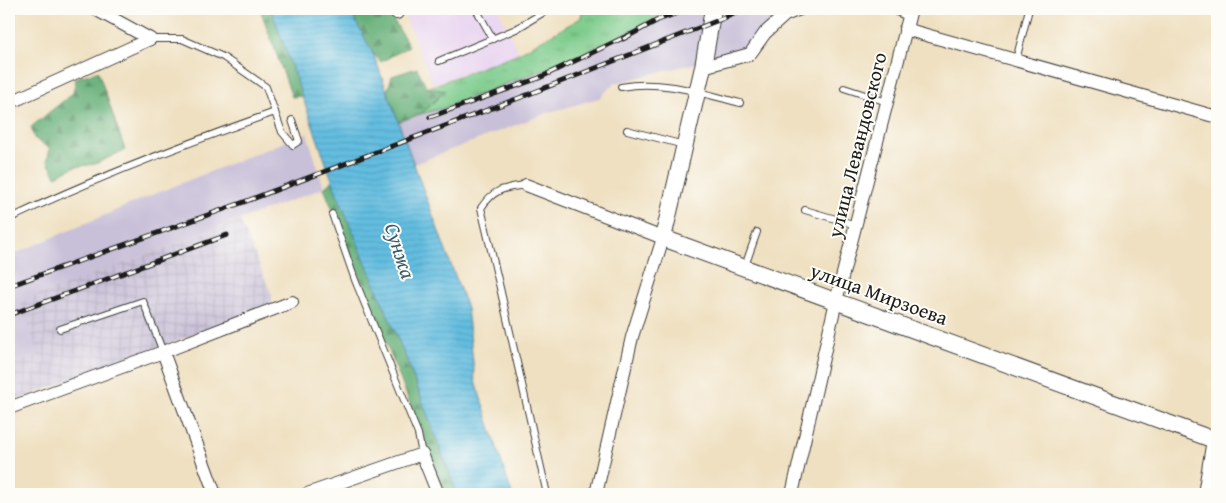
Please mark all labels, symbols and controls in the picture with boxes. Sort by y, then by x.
street label: улица Левандовского [819,49,894,242]
water label: Сунжа [377,219,424,283]
street label: улица Мирзоева [805,255,952,332]

